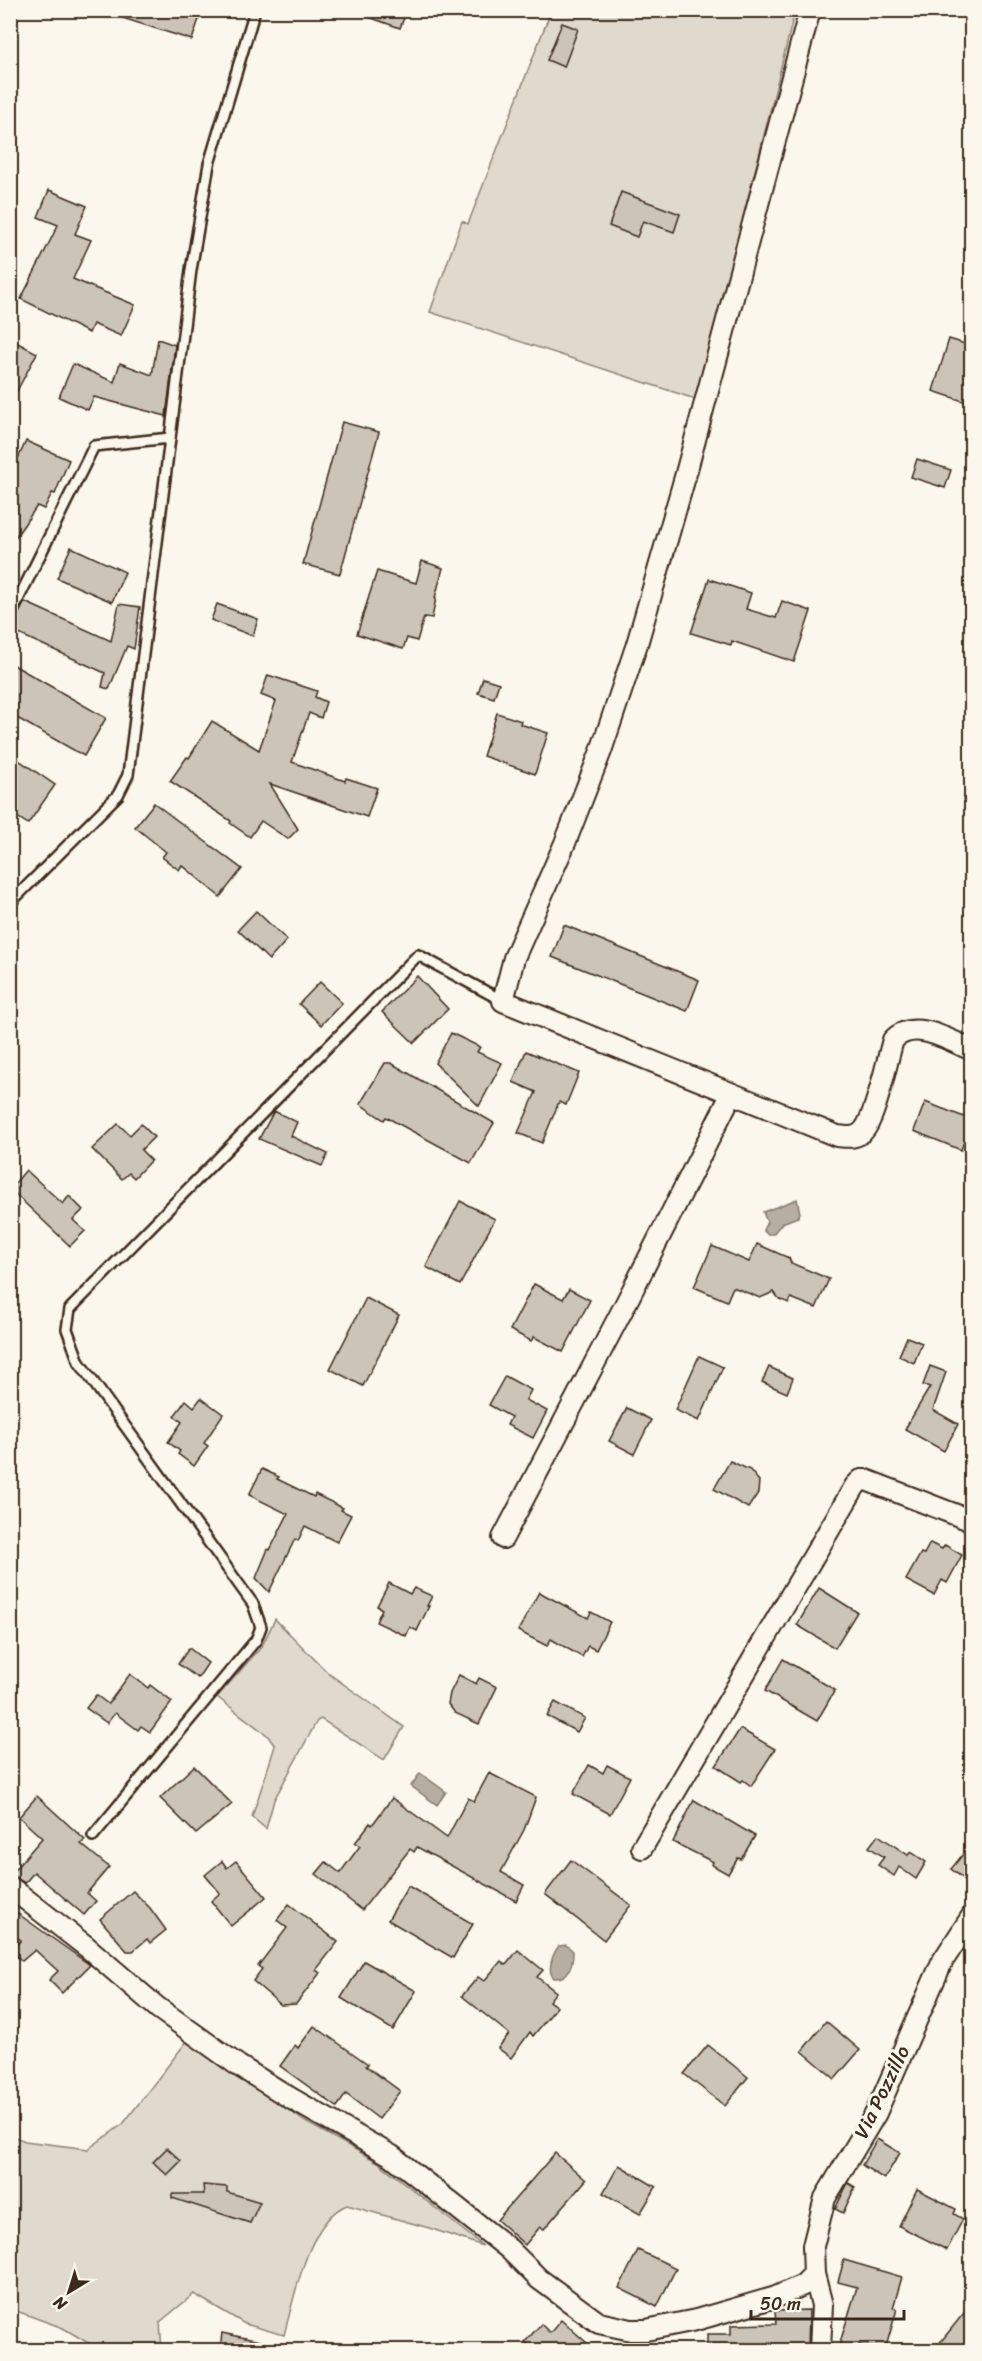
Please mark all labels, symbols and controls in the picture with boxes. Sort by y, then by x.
street label: Via Pozzillo [844,2039,920,2145]
north arrow [39,2262,99,2322]
scale bar [751,2283,904,2321]
text: N [46,2288,74,2319]
text: 50 m [760,2288,801,2320]

